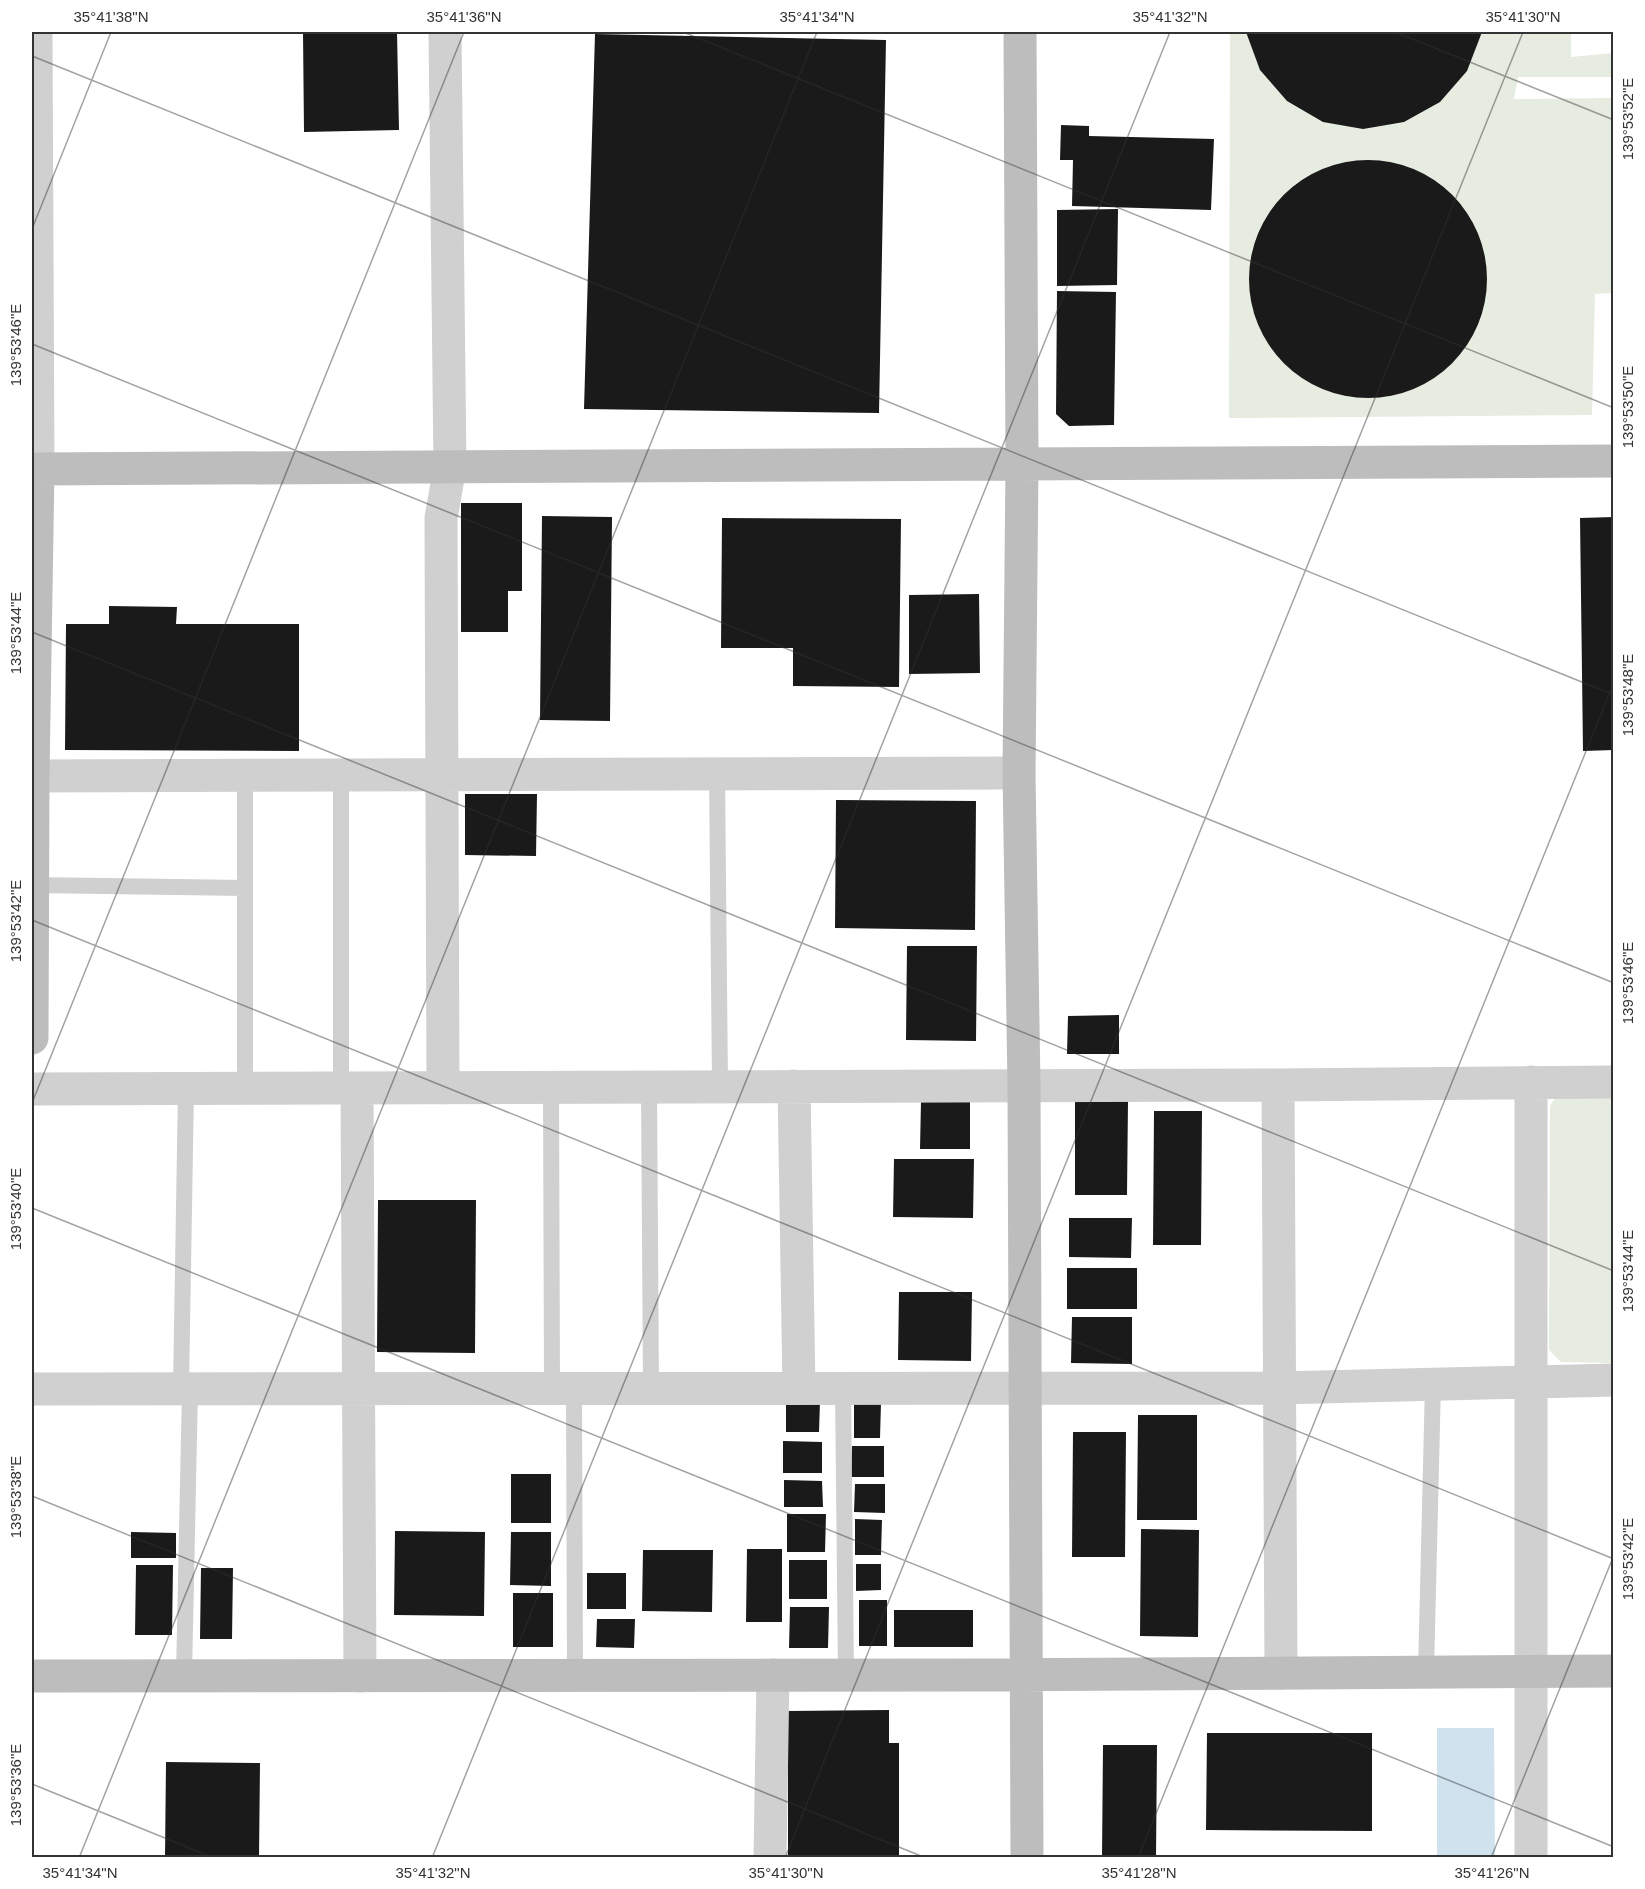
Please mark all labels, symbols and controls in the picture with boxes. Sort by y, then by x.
text: 35°41'38"N [73,8,149,25]
text: 35°41'36"N [426,8,502,25]
text: 35°41'34"N [779,8,855,25]
text: 35°41'32"N [1132,8,1208,25]
text: 35°41'30"N [1485,8,1561,25]
text: 139°53'52"E [1619,78,1636,160]
text: 139°53'46"E [7,304,24,386]
text: 139°53'50"E [1619,366,1636,448]
text: 139°53'44"E [7,592,24,674]
text: 139°53'48"E [1619,654,1636,736]
text: 139°53'42"E [7,880,24,962]
text: 139°53'46"E [1619,942,1636,1024]
text: 139°53'40"E [7,1168,24,1250]
text: 139°53'44"E [1619,1230,1636,1312]
text: 139°53'38"E [7,1456,24,1538]
text: 139°53'42"E [1619,1518,1636,1600]
text: 139°53'36"E [7,1744,24,1826]
text: 35°41'34"N [42,1864,118,1881]
text: 35°41'32"N [395,1864,471,1881]
text: 35°41'30"N [748,1864,824,1881]
text: 35°41'28"N [1101,1864,1177,1881]
text: 35°41'26"N [1454,1864,1530,1881]

